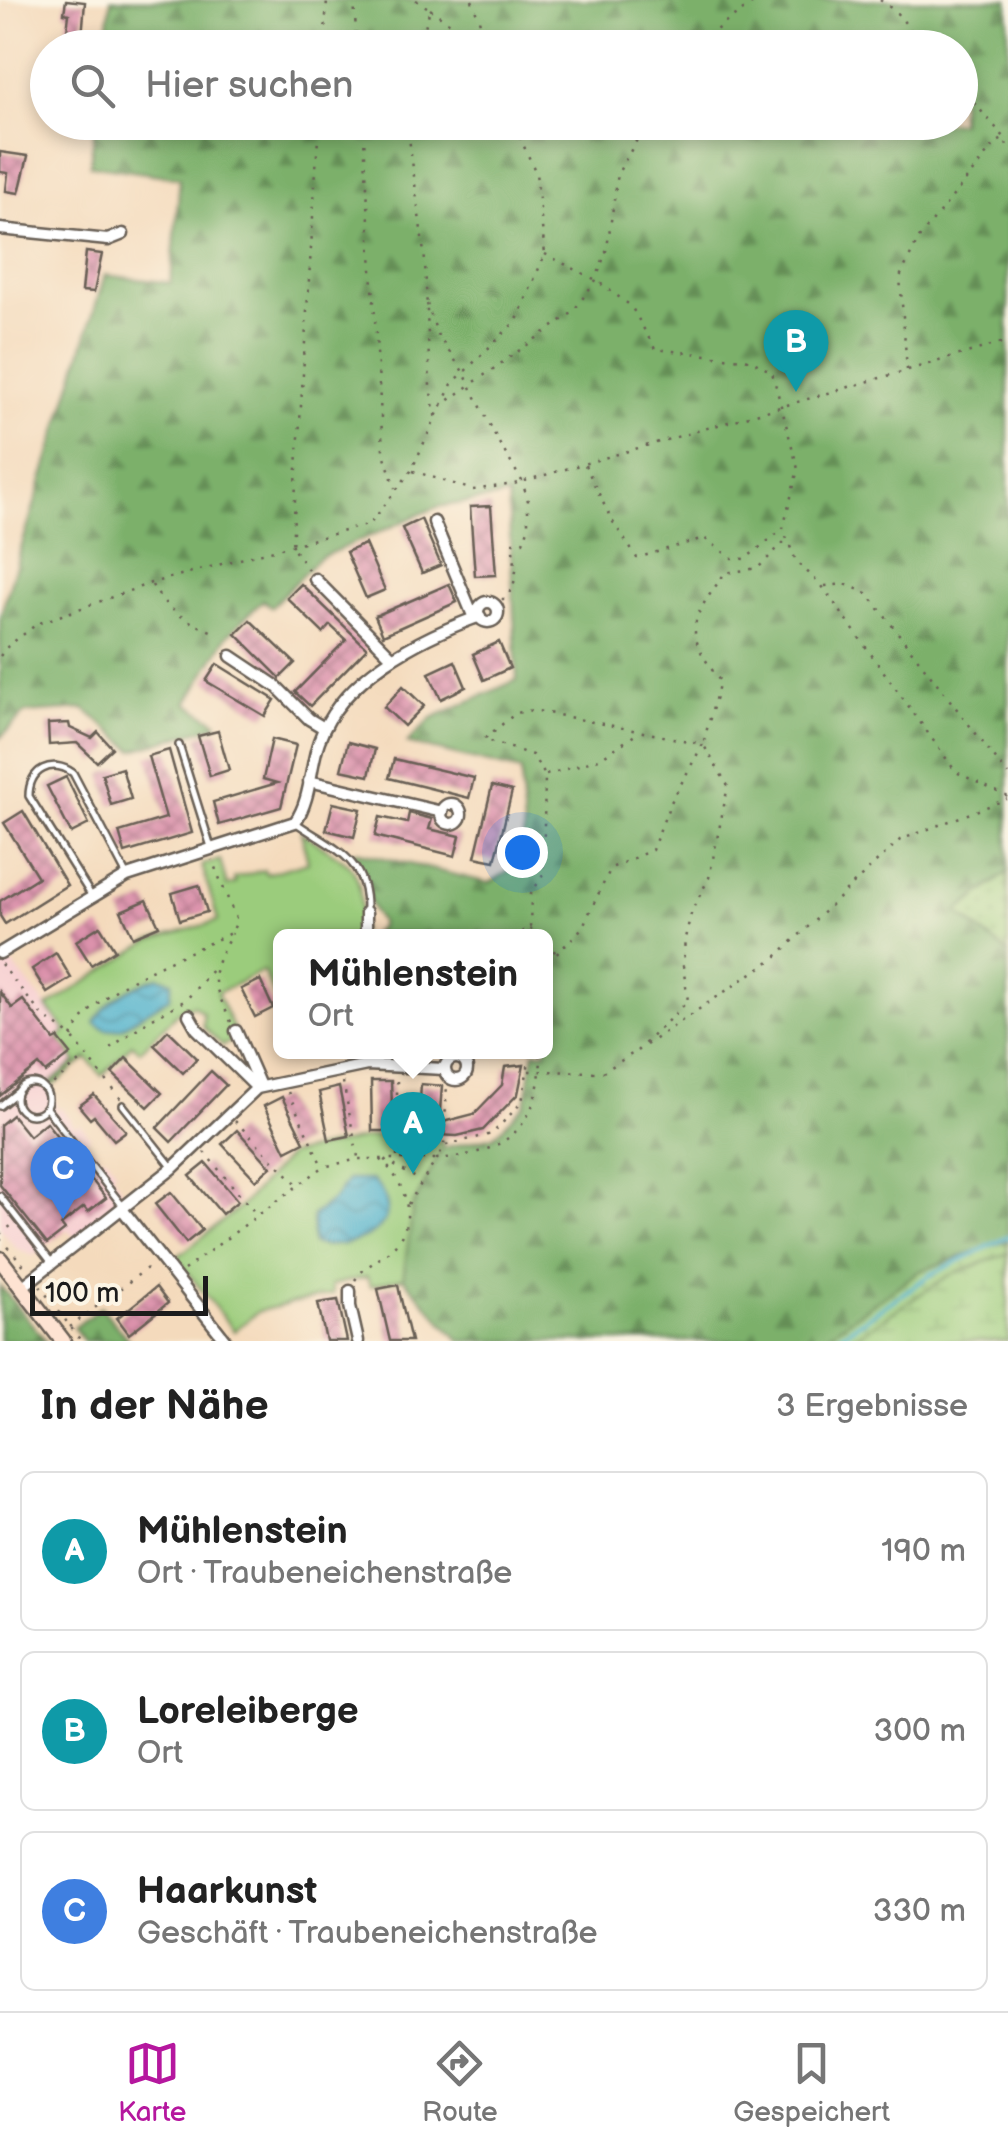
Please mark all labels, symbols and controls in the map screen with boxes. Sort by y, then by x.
search box [30,30,978,140]
icon: search [65,58,120,113]
text: Hier suchen [145,63,353,108]
pin: B [764,310,828,392]
your location [497,827,548,878]
popup [273,929,553,1059]
text: Mühlenstein [308,952,518,997]
text: Ort [308,997,354,1036]
pin: A [380,1092,446,1174]
pin: C [30,1136,96,1219]
scale bar [30,1271,208,1316]
text: 100 m [45,1277,119,1310]
text: In der Nähe [40,1381,269,1432]
text: 3 Ergebnisse [776,1387,968,1426]
text: Mühlenstein [137,1509,348,1554]
text: A [65,1532,84,1571]
text: 190 m [881,1532,966,1571]
text: Ort · Traubeneichenstraße [137,1554,512,1593]
text: Loreleiberge [137,1689,359,1734]
text: B [63,1712,86,1751]
text: 300 m [874,1712,966,1751]
text: Ort [137,1734,183,1773]
text: Haarkunst [137,1869,317,1914]
text: C [63,1892,86,1931]
text: 330 m [873,1892,966,1931]
text: Geschäft · Traubeneichenstraße [137,1914,598,1953]
tab: Karte [118,2036,186,2129]
tab: Route [422,2036,498,2129]
tab: Gespeichert [733,2036,890,2129]

